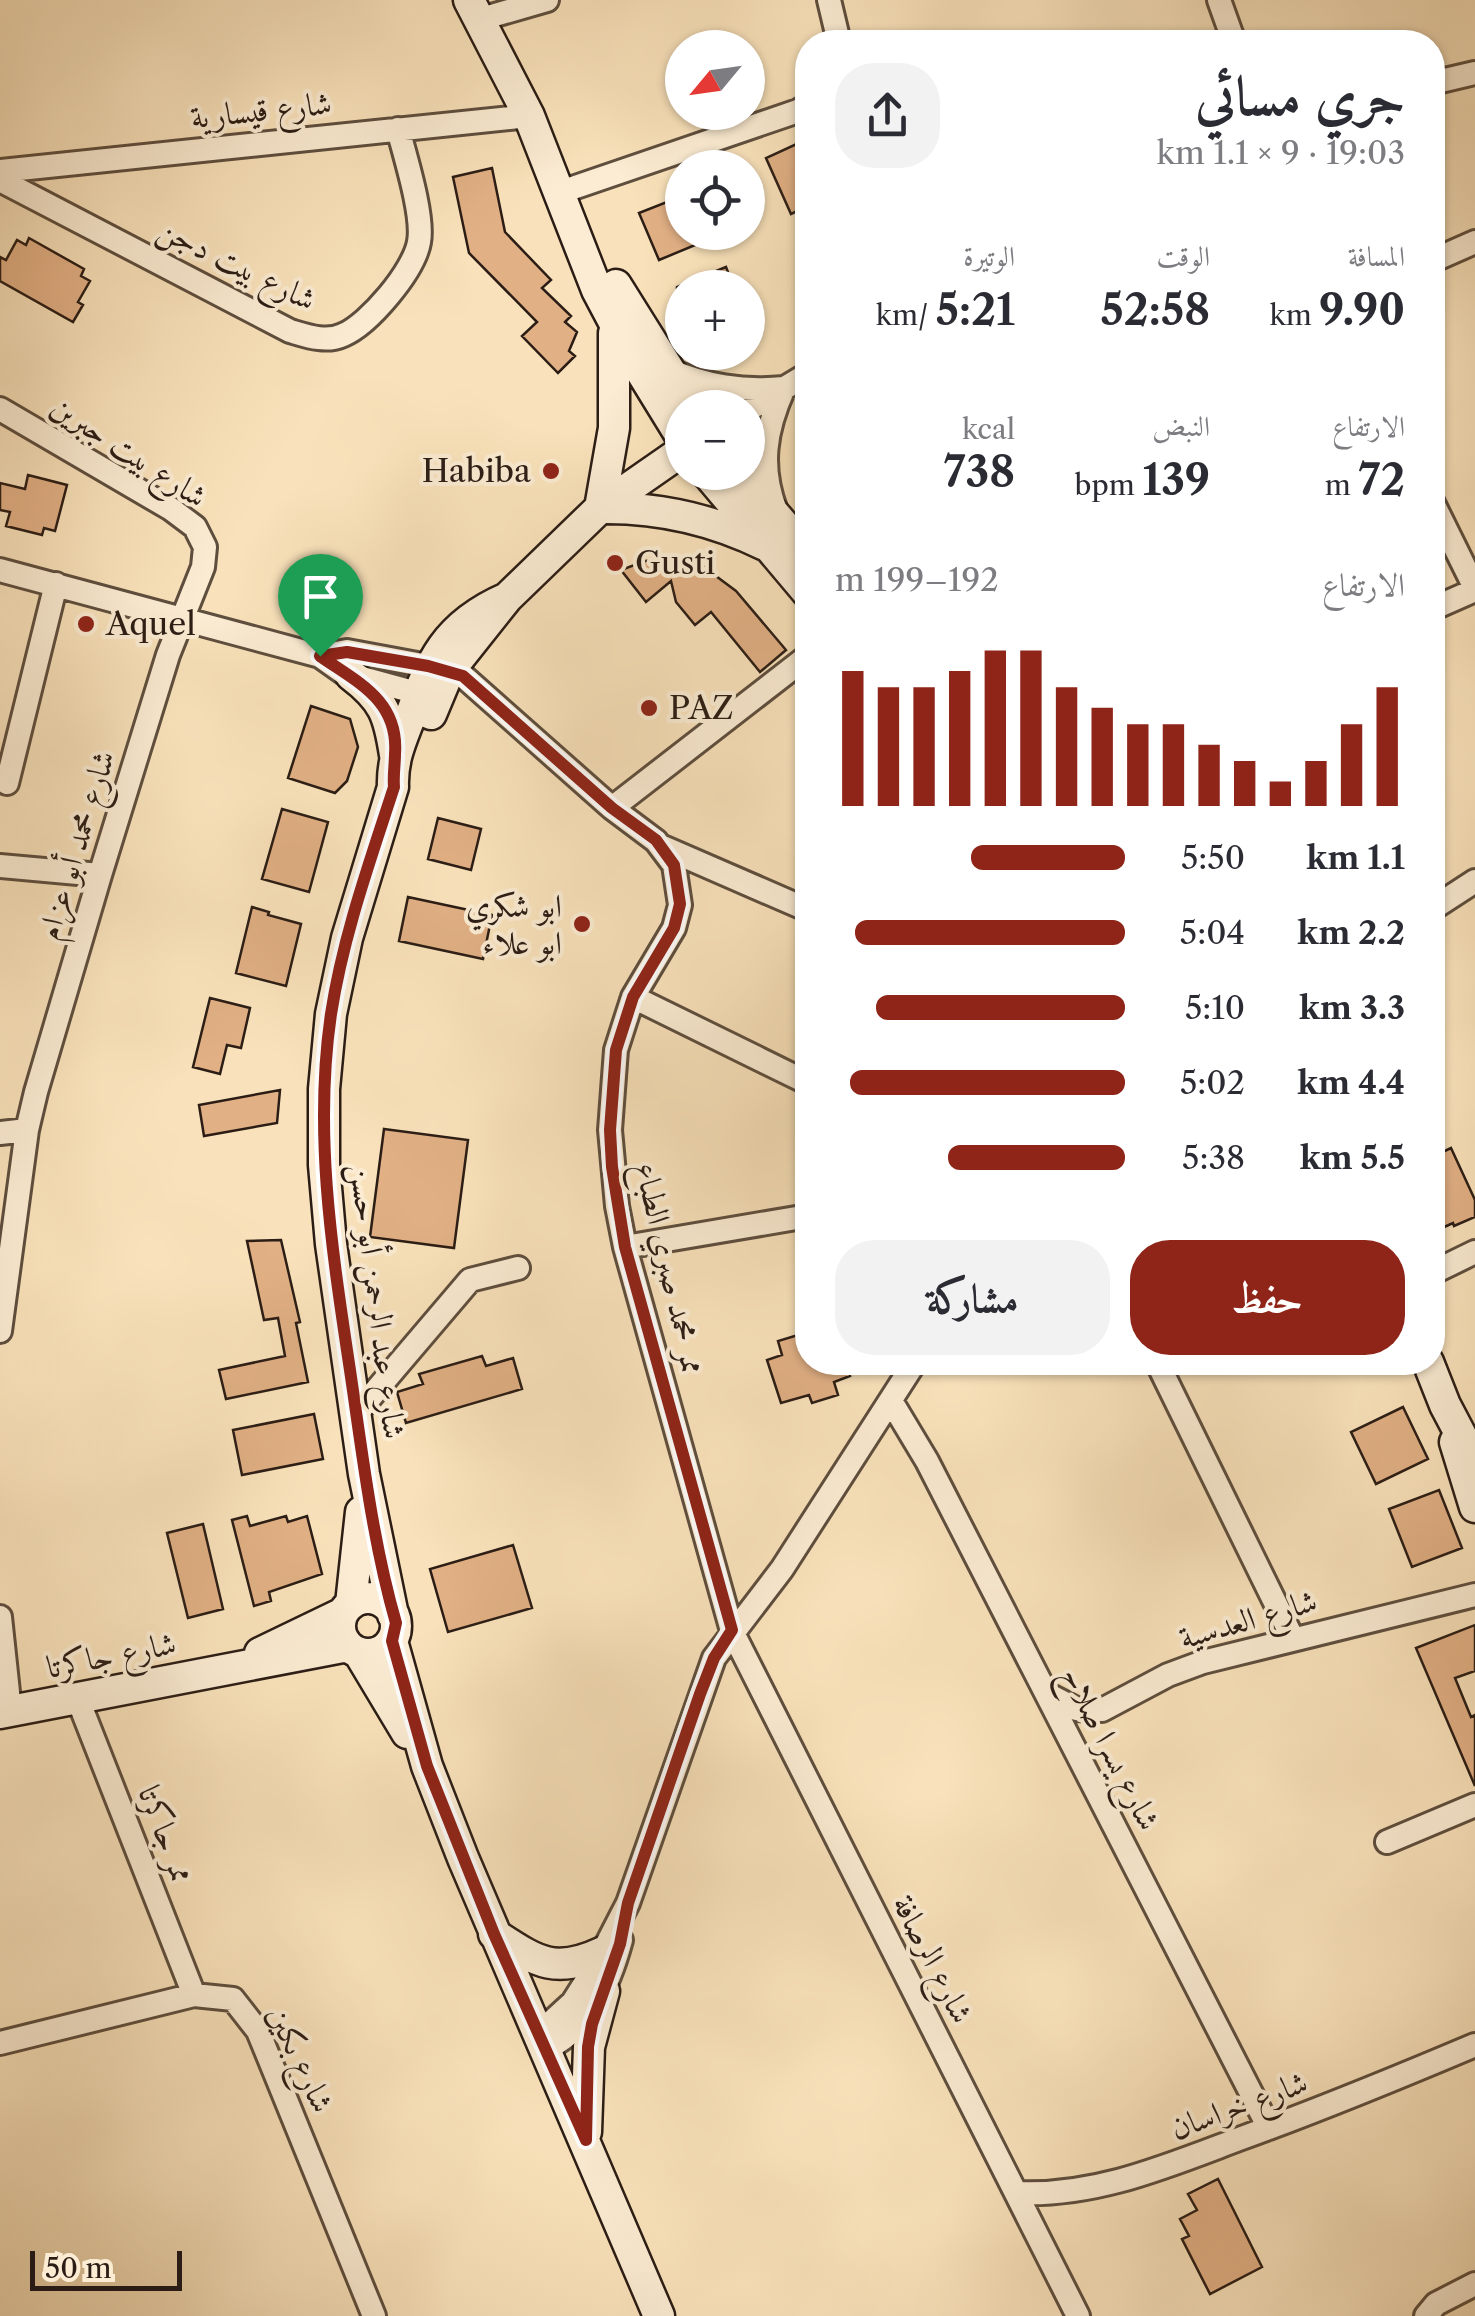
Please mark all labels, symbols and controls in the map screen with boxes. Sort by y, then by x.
north arrow [665,30,765,130]
map controls [665,30,765,490]
text: جري مسائي [1195,62,1405,129]
button: share [835,63,940,168]
street label: شارع قيسارية [188,83,334,144]
text: 19:03 · 9 × 1.1 km [1156,133,1405,172]
button: locate [665,150,765,250]
street label: شارع بيت دجن [148,209,323,326]
text: الوتيرة [963,239,1015,273]
text: الوقت [1156,239,1210,273]
text: المسافة [1348,239,1405,273]
button: + [665,270,765,370]
text: 5:21 [936,284,1015,336]
text: 52:58 [1101,284,1210,336]
text: 9.90 [1319,284,1405,336]
text: /km [876,298,936,332]
text: km [1269,298,1319,332]
street label: شارع بيت جبرين [39,386,215,522]
button: − [665,390,765,490]
text: النبض [1152,409,1210,443]
text: الارتفاع [1332,409,1405,443]
text: kcal [962,412,1015,446]
text: 738 [944,446,1015,498]
place label: Habiba [422,451,531,490]
text: 139 [1142,454,1210,506]
text: 72 [1358,454,1405,506]
marker: Habiba [540,460,562,482]
text: bpm [1075,468,1142,502]
text: m [1325,468,1358,502]
place label: Gusti [635,543,716,582]
marker: Gusti [604,552,626,574]
pin [278,554,363,657]
text: 192–199 m [835,560,999,599]
text: الارتفاع [1322,565,1405,604]
icon: arrive [293,569,348,624]
place label: Aquel [105,604,196,643]
marker: Aquel [75,613,97,635]
place label: PAZ [669,688,734,727]
marker: PAZ [638,697,660,719]
street label: شارع محمد أبو عزام [26,745,131,947]
text: 5:50 [1181,838,1245,877]
text: 1.1 km [1306,838,1405,877]
place label: ابو شكري ابو علاء [466,886,562,963]
marker: ابو شكري ابو علاء [571,913,593,935]
text: 5:04 [1180,913,1245,952]
text: 2.2 km [1297,913,1405,952]
text: 5:10 [1185,988,1245,1027]
text: 3.3 km [1299,988,1405,1027]
text: 5:02 [1180,1063,1245,1102]
text: 4.4 km [1297,1063,1405,1102]
text: 5:38 [1182,1138,1245,1177]
text: 5.5 km [1300,1138,1405,1177]
street label: ممر محمد صبري الطباع [619,1158,714,1380]
street label: شارع عبد الرحمن أبو حسن [334,1161,417,1442]
button: مشاركة [835,1240,1110,1355]
button: حفظ [1130,1240,1405,1355]
street label: شارع العدسية [1174,1580,1323,1664]
street label: شارع جاكرتا [43,1623,181,1694]
street label: شارع يسرا صلاح [1045,1659,1169,1841]
street label: ممر جاكرتا [128,1780,203,1889]
street label: شارع الرصافة [878,1888,982,2033]
street label: شارع بكين [253,1999,343,2122]
street label: شارع خراسان [1165,2062,1315,2155]
scale bar [30,2246,182,2290]
text: 50 m [45,2251,112,2285]

